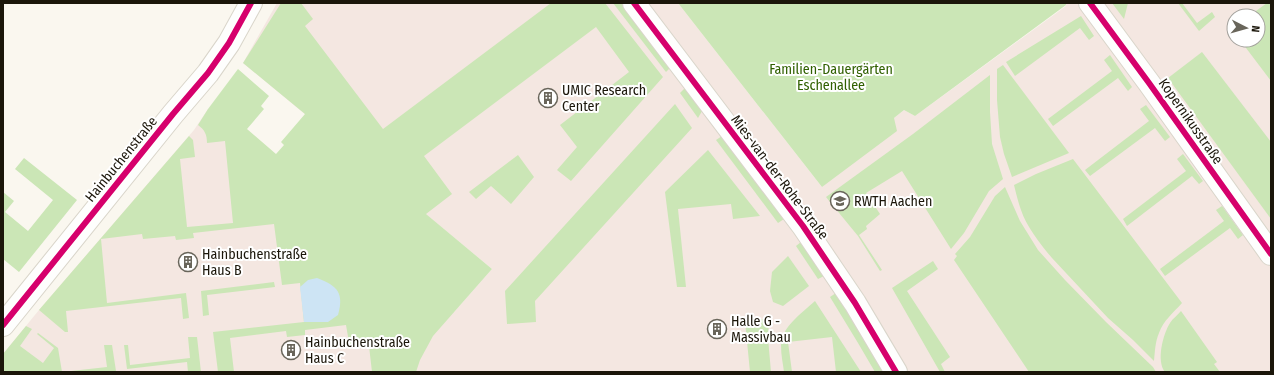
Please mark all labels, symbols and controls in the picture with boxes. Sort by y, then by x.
north arrow [1226,8,1266,48]
text: N [1249,25,1262,33]
park label: Familien-Dauergärten Eschenallee [769,61,893,94]
street label: Kopernikusstraße [1155,75,1226,167]
place label: UMIC Research Center [562,82,646,115]
building icon: UMIC Research Center [537,87,559,109]
street label: Mies-van-der-Rohe-Straße [727,112,832,243]
street label: Hainbuchenstraße [82,113,161,205]
school or university icon: RWTH Aachen [829,190,851,212]
place label: RWTH Aachen [854,193,932,210]
place label: Hainbuchenstraße Haus B [202,246,307,279]
building icon: Hainbuchenstraße Haus B [177,251,199,273]
place label: Halle G - Massivbau [731,313,791,346]
building icon: Halle G - Massivbau [706,318,728,340]
place label: Hainbuchenstraße Haus C [305,334,410,367]
building icon: Hainbuchenstraße Haus C [280,339,302,361]

